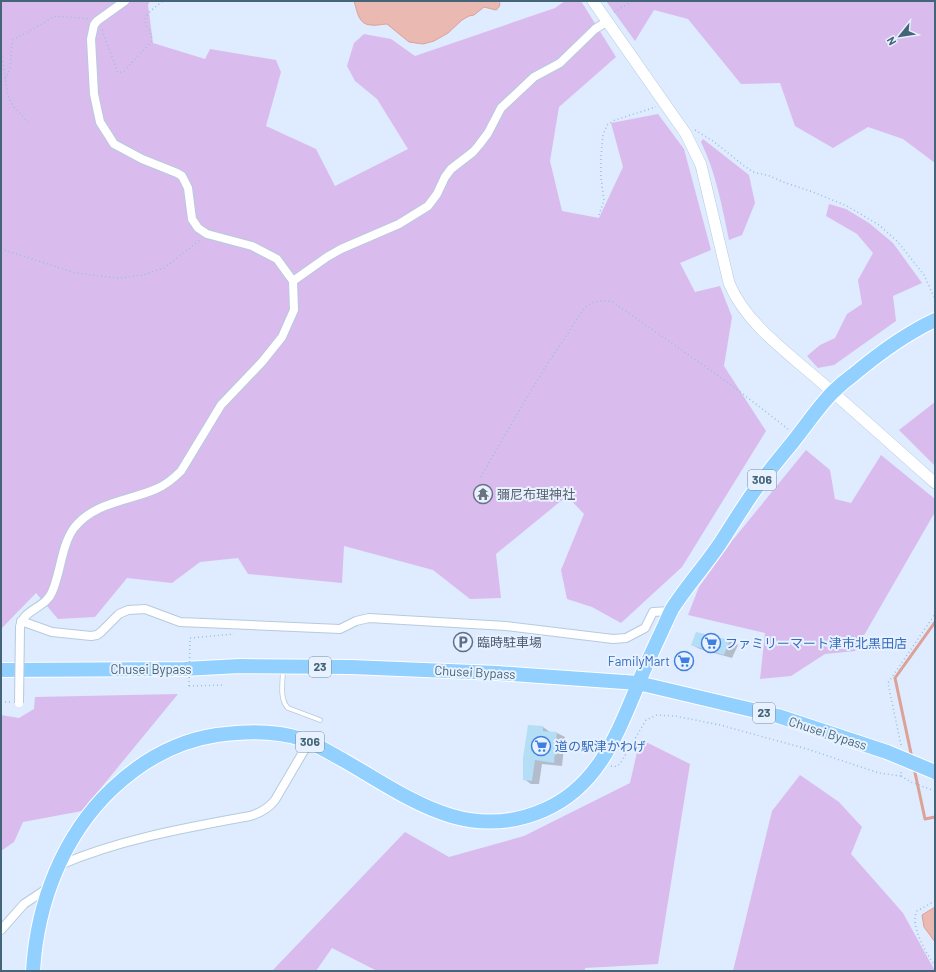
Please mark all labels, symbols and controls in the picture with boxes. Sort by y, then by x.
north arrow [880,16,920,56]
text: N [883,35,898,48]
road number: 306 [748,470,776,490]
temple icon: 彌尼布理神社 [472,483,494,505]
place label: 彌尼布理神社 [497,486,575,502]
parking icon: 臨時駐車場 [452,631,474,653]
supermarket icon: ファミリーマート津市北黒田店 [700,632,722,654]
place label: 臨時駐車場 [477,634,542,650]
place label: ファミリーマート津市北黒田店 [725,635,907,651]
supermarket icon: FamilyMart [673,650,695,672]
place label: FamilyMart [608,653,670,669]
road number: 23 [309,657,331,677]
street label: Chusei Bypass [110,661,192,677]
street label: Chusei Bypass [434,662,516,682]
road number: 23 [753,703,775,723]
street label: Chusei Bypass [787,713,869,753]
road number: 306 [296,732,324,752]
supermarket icon: 道の駅津かわげ [530,735,552,757]
place label: 道の駅津かわげ [555,738,646,754]

